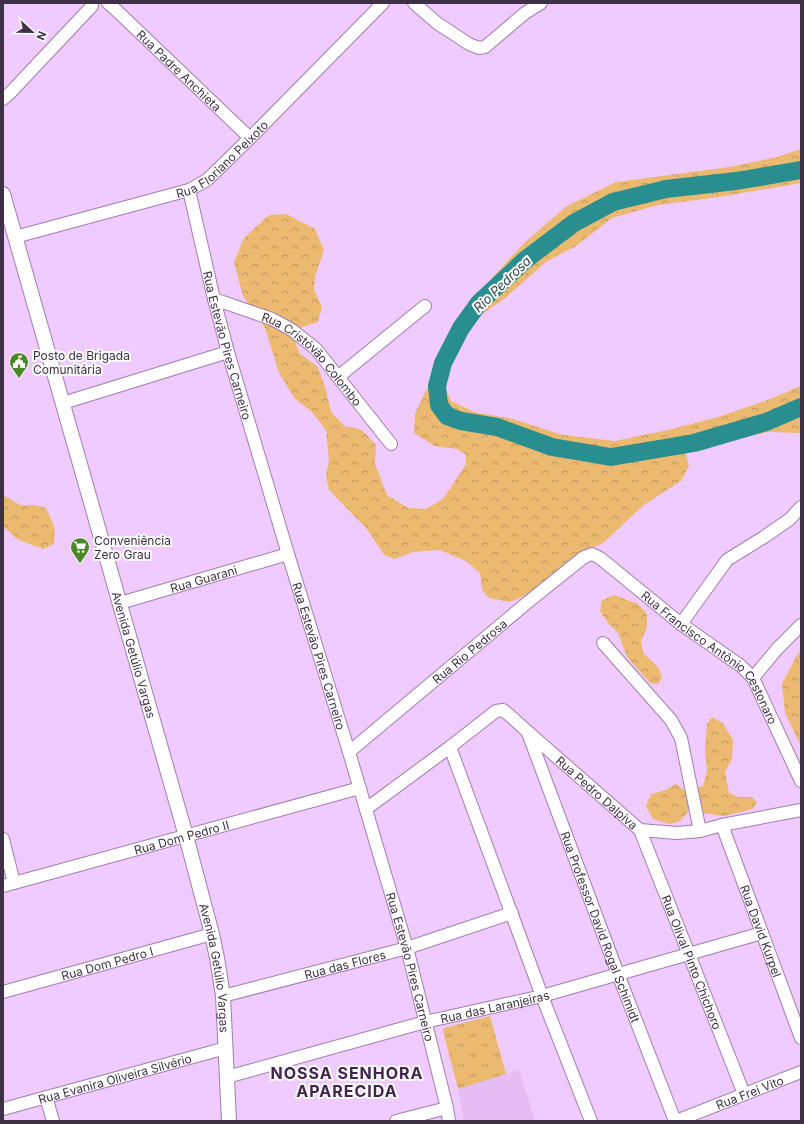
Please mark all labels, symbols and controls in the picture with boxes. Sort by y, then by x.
north arrow [12,12,52,52]
street label: Rua Padre Anchieta [134,26,225,114]
text: N [33,29,49,42]
street label: Rua Floriano Peixoto [174,117,271,201]
water label: Rio Pedrosa [470,253,534,315]
street label: Rua Estevão Pires Carneiro [200,269,255,421]
street label: Rua Cristóvão Colombo [260,309,365,409]
place label: Posto de Brigada Comunitária [33,348,130,377]
public building icon: Posto de Brigada Comunitária [8,351,30,379]
place label: Conveniência Zero Grau [94,533,171,562]
supermarket icon: Conveniência Zero Grau [69,536,91,564]
street label: Rua Guarani [168,562,239,596]
street label: Rua Estevão Pires Carneiro [290,580,349,731]
street label: Rua Francisco Antônio Cestonaro [638,587,781,726]
street label: Avenida Getúlio Vargas [109,590,159,720]
street label: Rua Rio Pedrosa [429,616,510,687]
street label: Rua Pedro Dalpiva [553,753,641,832]
street label: Rua Dom Pedro II [132,817,231,857]
street label: Rua Professor David Rogal Schimidt [558,829,644,1025]
street label: Rua David Kurpel [737,883,785,979]
street label: Rua Estevão Pires Carneiro [383,891,438,1043]
street label: Rua Olival Pinto Chichoro [659,893,725,1032]
street label: Avenida Getúlio Vargas [197,902,232,1033]
street label: Rua Dom Pedro I [59,943,155,983]
street label: Rua das Flores [303,946,387,982]
street label: Rua das Laranjeiras [439,987,551,1026]
street label: Rua Evanira Oliveira Silvério [37,1050,193,1107]
district label: NOSSA SENHORA APARECIDA [270,1063,424,1101]
street label: Rua Frei Vito [714,1072,786,1112]

